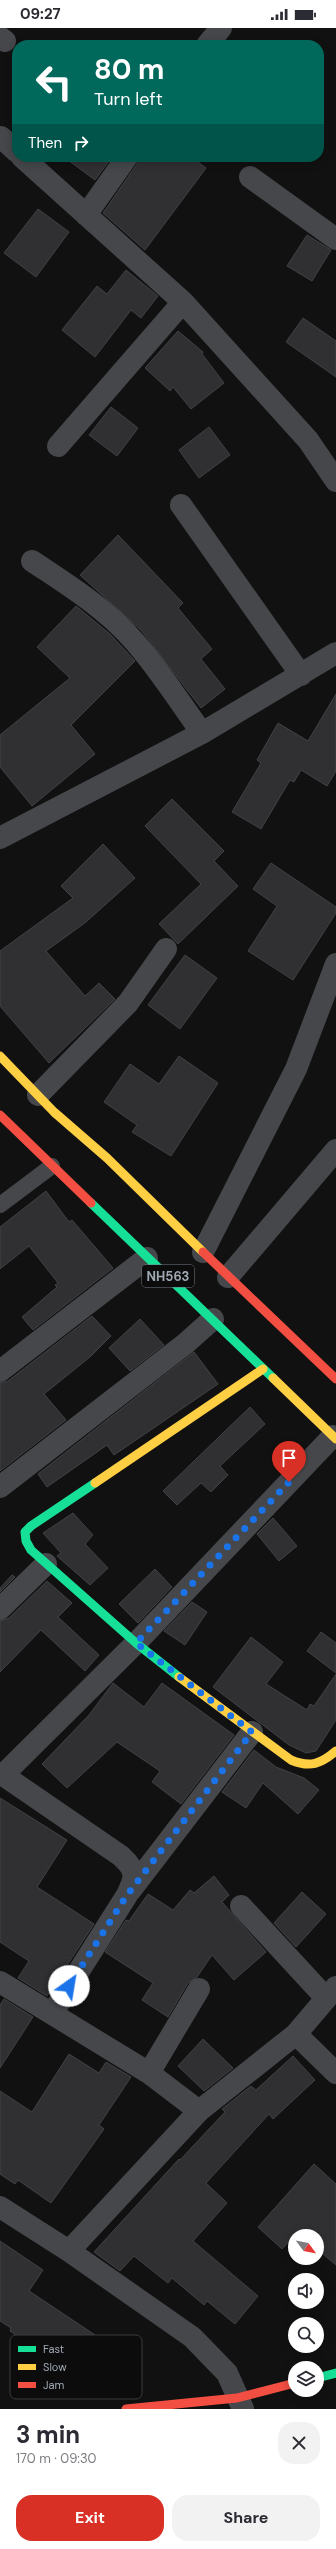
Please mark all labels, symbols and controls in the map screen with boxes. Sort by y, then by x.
text: 09:27 [20,4,61,24]
text: 80 m [94,51,164,88]
icon: left [28,56,80,108]
text: Turn left [94,87,163,111]
icon: right [70,132,92,154]
text: Then [28,133,62,153]
road number: NH563 [142,1265,194,1287]
pin [272,1441,306,1482]
icon: arrive [278,1447,300,1469]
position arrow [48,1965,90,2007]
north arrow [288,2229,324,2265]
map controls [288,2229,324,2397]
button: sound [288,2273,324,2309]
button: search [288,2317,324,2353]
legend [10,2335,142,2399]
text: Fast [43,2342,64,2356]
text: Slow [43,2360,67,2374]
button: layers [288,2361,324,2397]
text: Jam [43,2378,64,2392]
text: 3 min [16,2419,80,2450]
button: close [278,2422,320,2464]
text: 170 m · 09:30 [16,2450,97,2467]
button: Exit [16,2495,164,2541]
button: Share [172,2495,320,2541]

